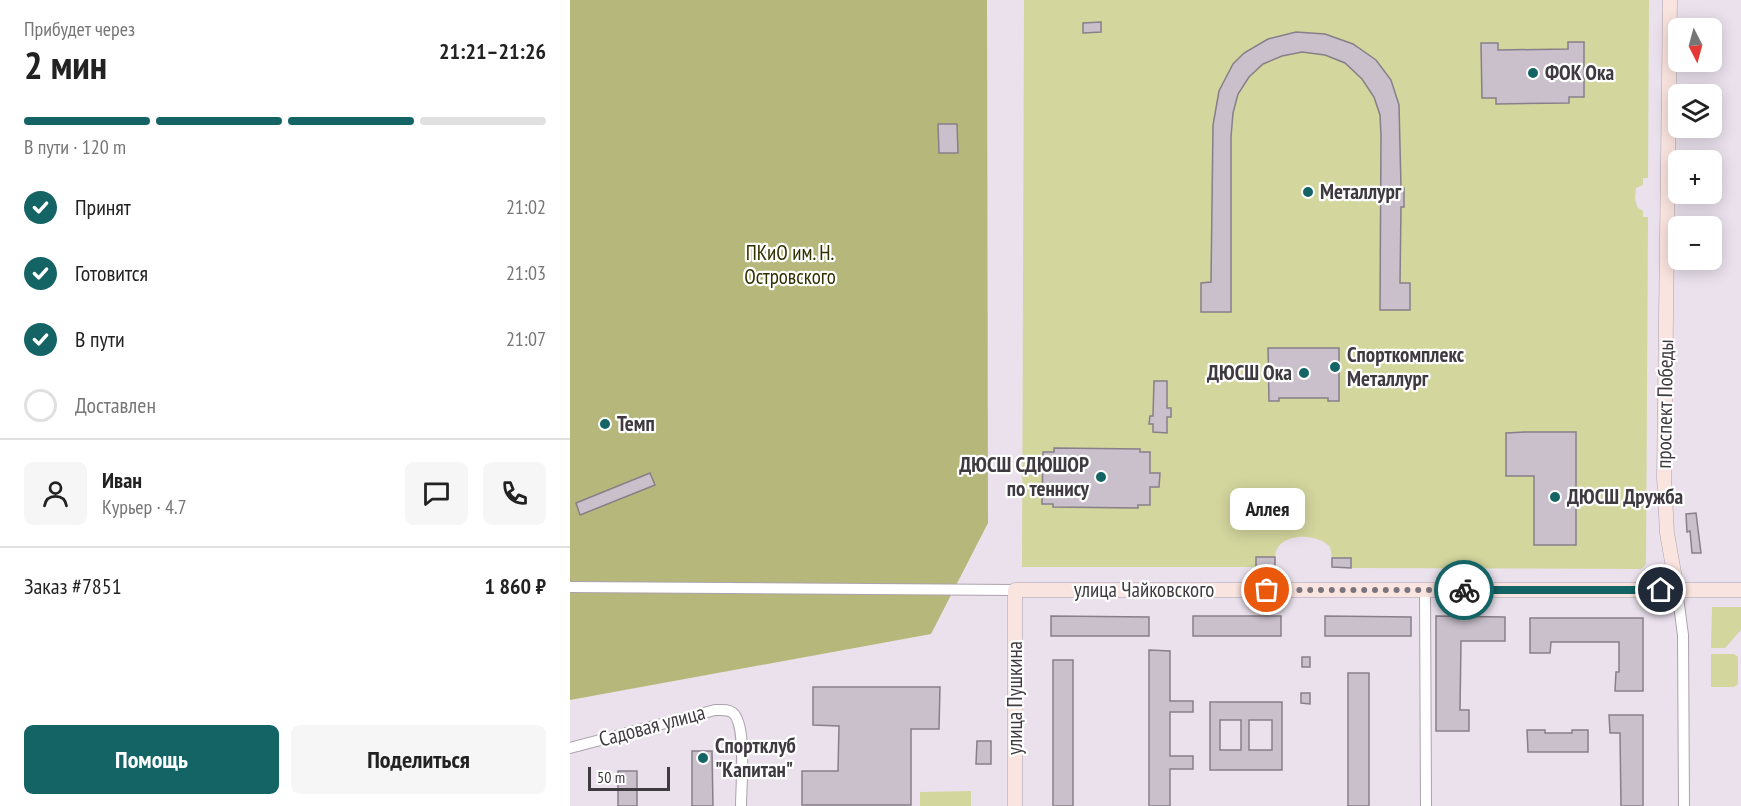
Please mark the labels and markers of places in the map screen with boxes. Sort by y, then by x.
place label: ФОК Ока [1545,59,1615,86]
marker: ФОК Ока [1526,66,1540,80]
place label: Металлург [1320,178,1402,205]
marker: Металлург [1301,185,1315,199]
place label: Спорткомплекс Металлург [1347,341,1465,392]
place label: ДЮСШ Ока [1207,359,1292,386]
marker: Спорткомплекс Металлург [1328,360,1342,374]
marker: ДЮСШ Ока [1297,366,1311,380]
place label: Темп [617,410,655,437]
marker: Темп [598,417,612,431]
place label: ДЮСШ СДЮШОР по теннису [959,451,1090,502]
marker: ДЮСШ СДЮШОР по теннису [1094,470,1108,484]
place label: ДЮСШ Дружба [1567,483,1683,510]
callout: Аллея [1230,488,1304,530]
marker: ДЮСШ Дружба [1548,490,1562,504]
pin [1241,564,1292,615]
pin [1635,564,1686,615]
place label: Спортклуб "Капитан" [715,732,796,783]
marker: Спортклуб "Капитан" [696,751,710,765]

